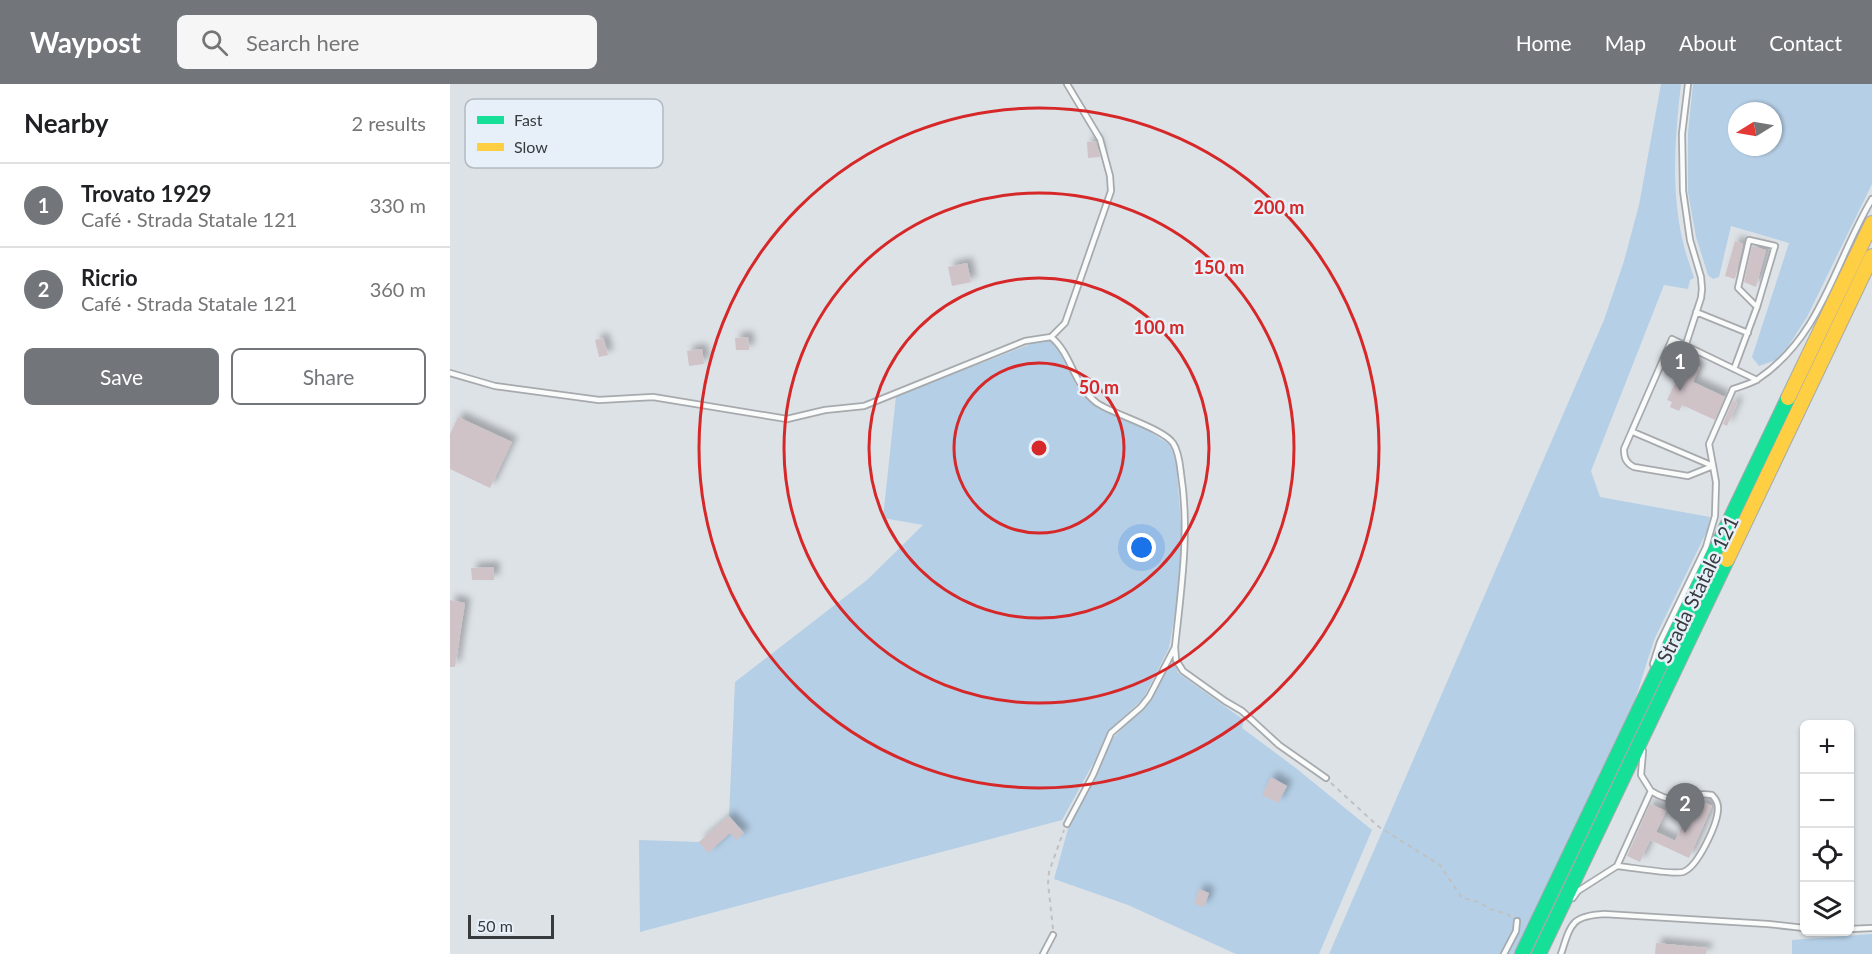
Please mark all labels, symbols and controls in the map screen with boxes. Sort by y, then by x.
search box [177,15,597,69]
text: Waypost [30,25,141,59]
icon: search [198,26,231,59]
text: Search here [246,29,359,56]
text: Home [1516,30,1572,55]
text: Map [1605,30,1646,55]
text: About [1679,30,1736,55]
text: Contact [1769,30,1842,55]
legend [465,99,663,168]
north arrow [1728,102,1782,156]
text: Nearby [24,107,109,139]
text: Fast [514,110,543,129]
text: 2 results [351,111,426,135]
text: Slow [514,137,548,156]
text: Trovato 1929 [81,180,212,207]
text: 1 [38,193,49,217]
text: 330 m [370,193,426,217]
text: 200 m [1254,196,1304,218]
text: Café · Strada Statale 121 [81,207,297,231]
text: 150 m [1194,256,1244,278]
text: Ricrio [81,264,138,291]
text: 2 [38,277,49,301]
text: 360 m [370,277,426,301]
text: Café · Strada Statale 121 [81,291,297,315]
text: 100 m [1134,316,1184,338]
pin: 1 [1660,342,1700,391]
button: Save [24,348,219,405]
button: Share [231,348,426,405]
text: 50 m [1079,376,1119,398]
centre of rings [1029,438,1049,458]
street label: Strada Statale 121 [1651,512,1743,666]
your location [1127,533,1156,562]
map controls [1800,720,1854,936]
button: + [1800,720,1854,774]
button: − [1800,774,1854,828]
pin: 2 [1666,784,1704,833]
button: locate [1800,828,1854,882]
button: layers [1800,882,1854,936]
scale bar [468,912,554,940]
text: 50 m [477,916,513,935]

